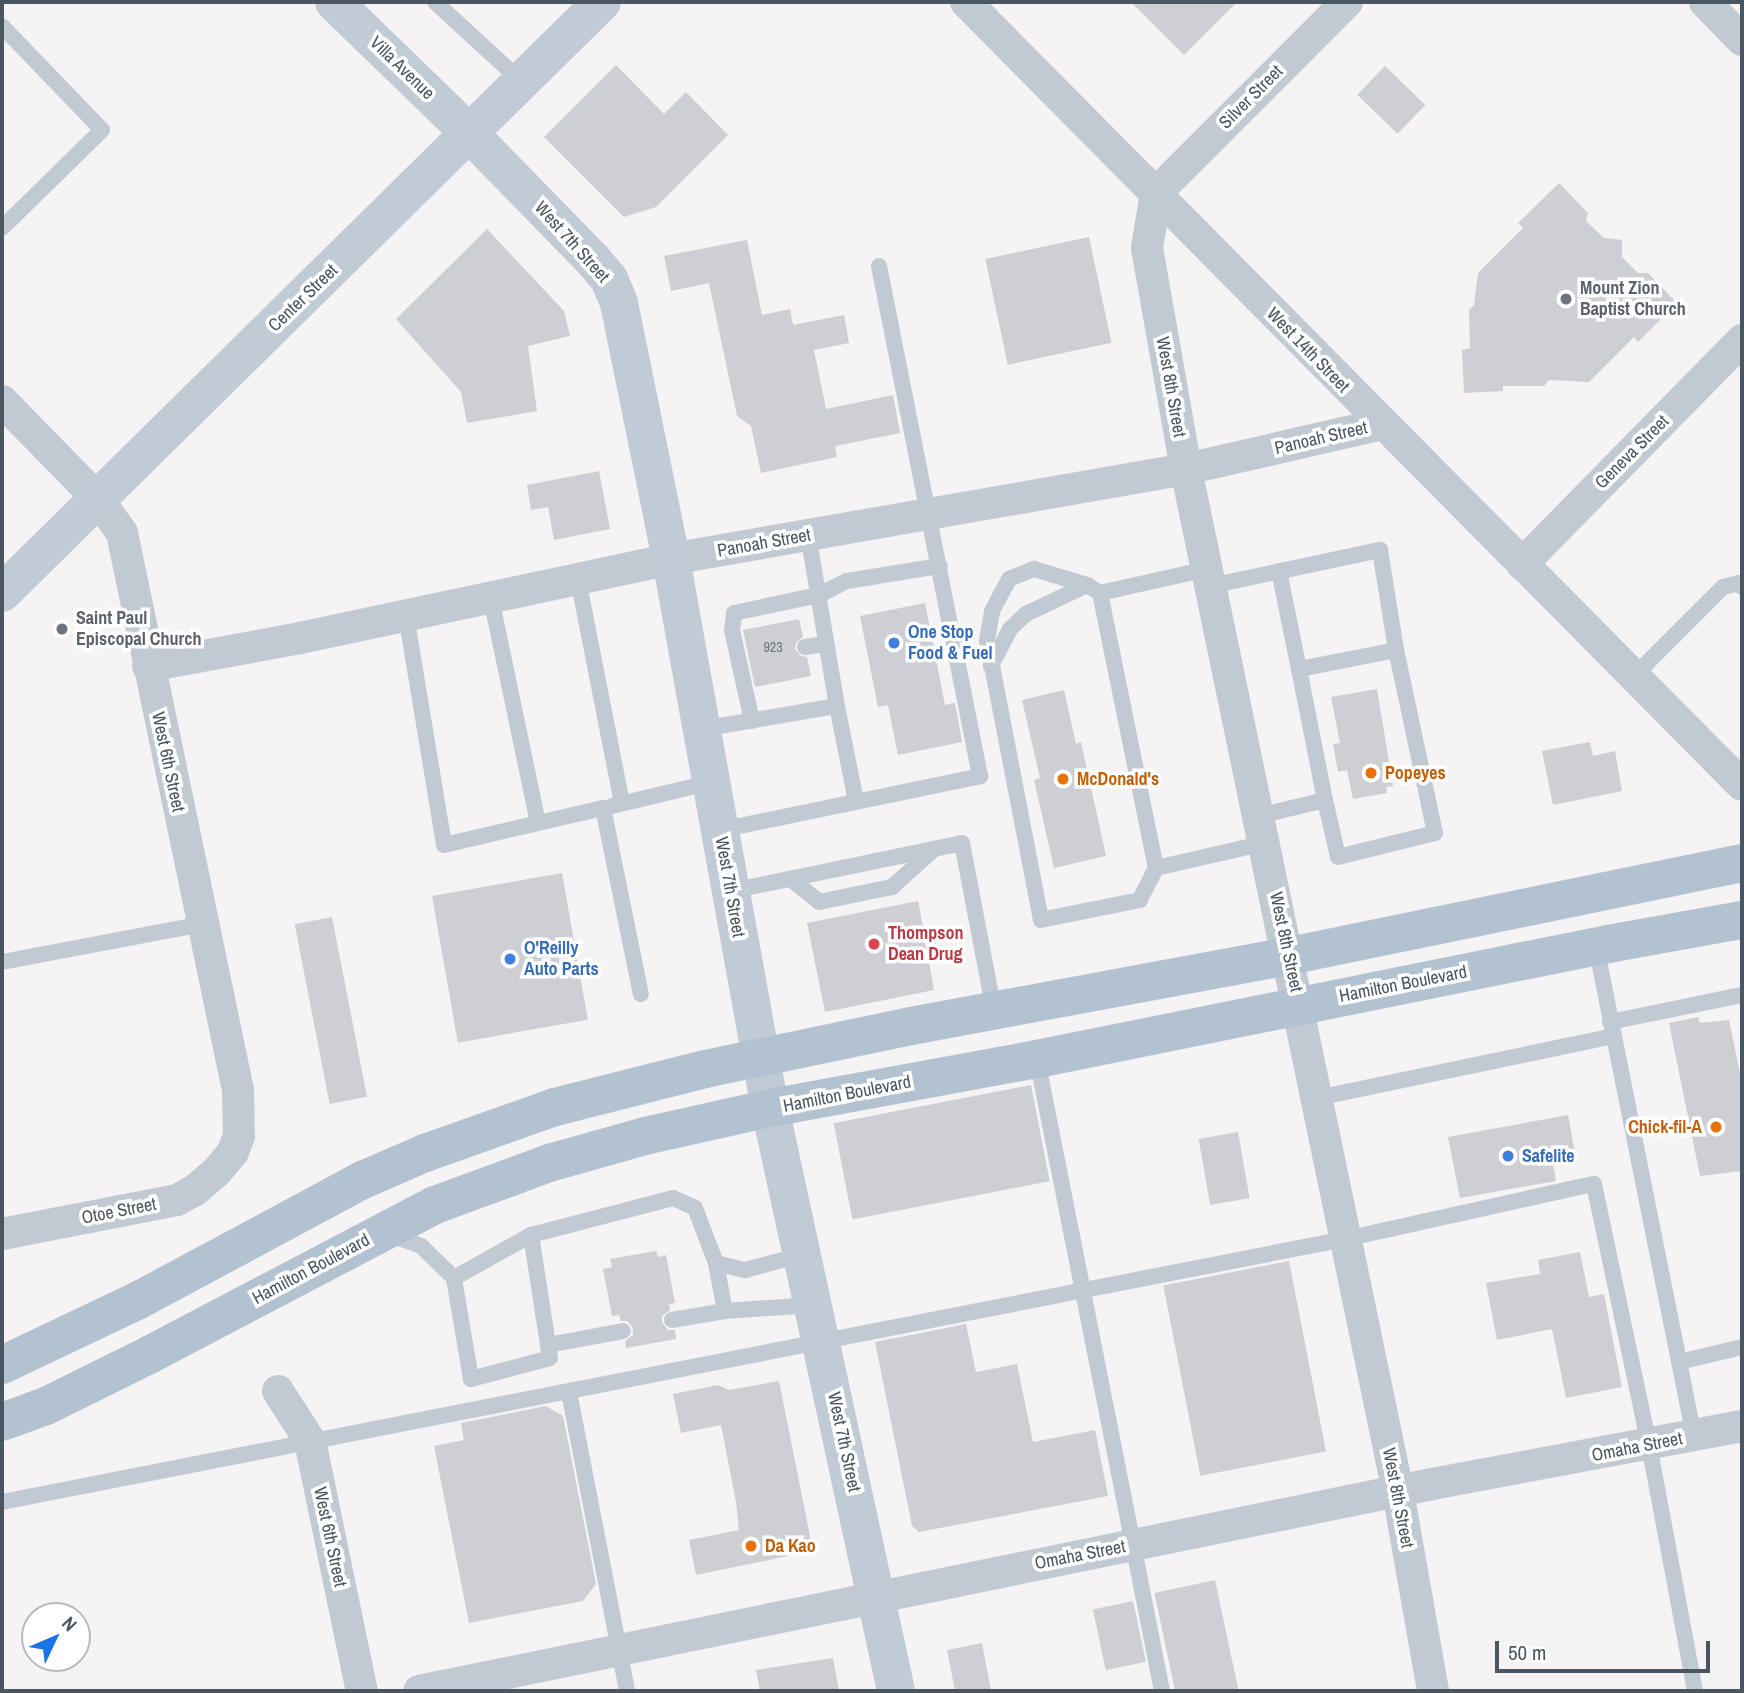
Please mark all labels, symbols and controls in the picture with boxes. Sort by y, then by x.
street label: Villa Avenue [365,32,439,104]
street label: Silver Street [1215,61,1287,133]
street label: West 7th Street [530,197,614,287]
street label: Center Street [264,260,342,336]
place label: Mount Zion Baptist Church [1580,278,1686,320]
marker: Mount Zion Baptist Church [1558,291,1574,307]
street label: West 14th Street [1262,303,1354,397]
street label: West 8th Street [1152,335,1190,439]
street label: Geneva Street [1591,411,1673,493]
street label: Panoah Street [1273,417,1369,459]
street label: Panoah Street [716,524,812,562]
place label: Saint Paul Episcopal Church [76,608,201,650]
marker: Saint Paul Episcopal Church [54,621,70,637]
place label: One Stop Food & Fuel [908,622,993,664]
marker: One Stop Food & Fuel [886,635,902,651]
house number: 923 [763,639,783,655]
street label: West 6th Street [147,710,189,814]
place label: Popeyes [1385,762,1446,784]
marker: Popeyes [1363,765,1379,781]
place label: McDonald's [1077,768,1159,790]
marker: McDonald's [1055,771,1071,787]
street label: West 7th Street [711,835,749,939]
street label: West 8th Street [1265,890,1307,994]
place label: Thompson Dean Drug [888,923,963,965]
marker: Thompson Dean Drug [866,936,882,952]
place label: O'Reilly Auto Parts [524,938,599,981]
marker: O'Reilly Auto Parts [502,951,518,967]
street label: Hamilton Boulevard [1337,961,1469,1007]
street label: Hamilton Boulevard [781,1071,913,1117]
place label: Chick-fil-A [1628,1116,1702,1138]
marker: Chick-fil-A [1708,1119,1724,1135]
place label: Safelite [1522,1145,1575,1167]
marker: Safelite [1500,1148,1516,1164]
street label: Otoe Street [80,1193,158,1229]
street label: Hamilton Boulevard [249,1229,373,1309]
street label: West 7th Street [823,1390,865,1494]
street label: Omaha Street [1590,1428,1684,1466]
street label: West 8th Street [1378,1446,1418,1550]
street label: West 6th Street [309,1485,351,1589]
place label: Da Kao [765,1535,816,1557]
street label: Omaha Street [1033,1536,1127,1574]
marker: Da Kao [743,1538,759,1554]
north arrow [21,1602,91,1672]
text: N [56,1611,83,1637]
scale bar [1499,1626,1714,1670]
text: 50 m [1508,1638,1546,1667]

